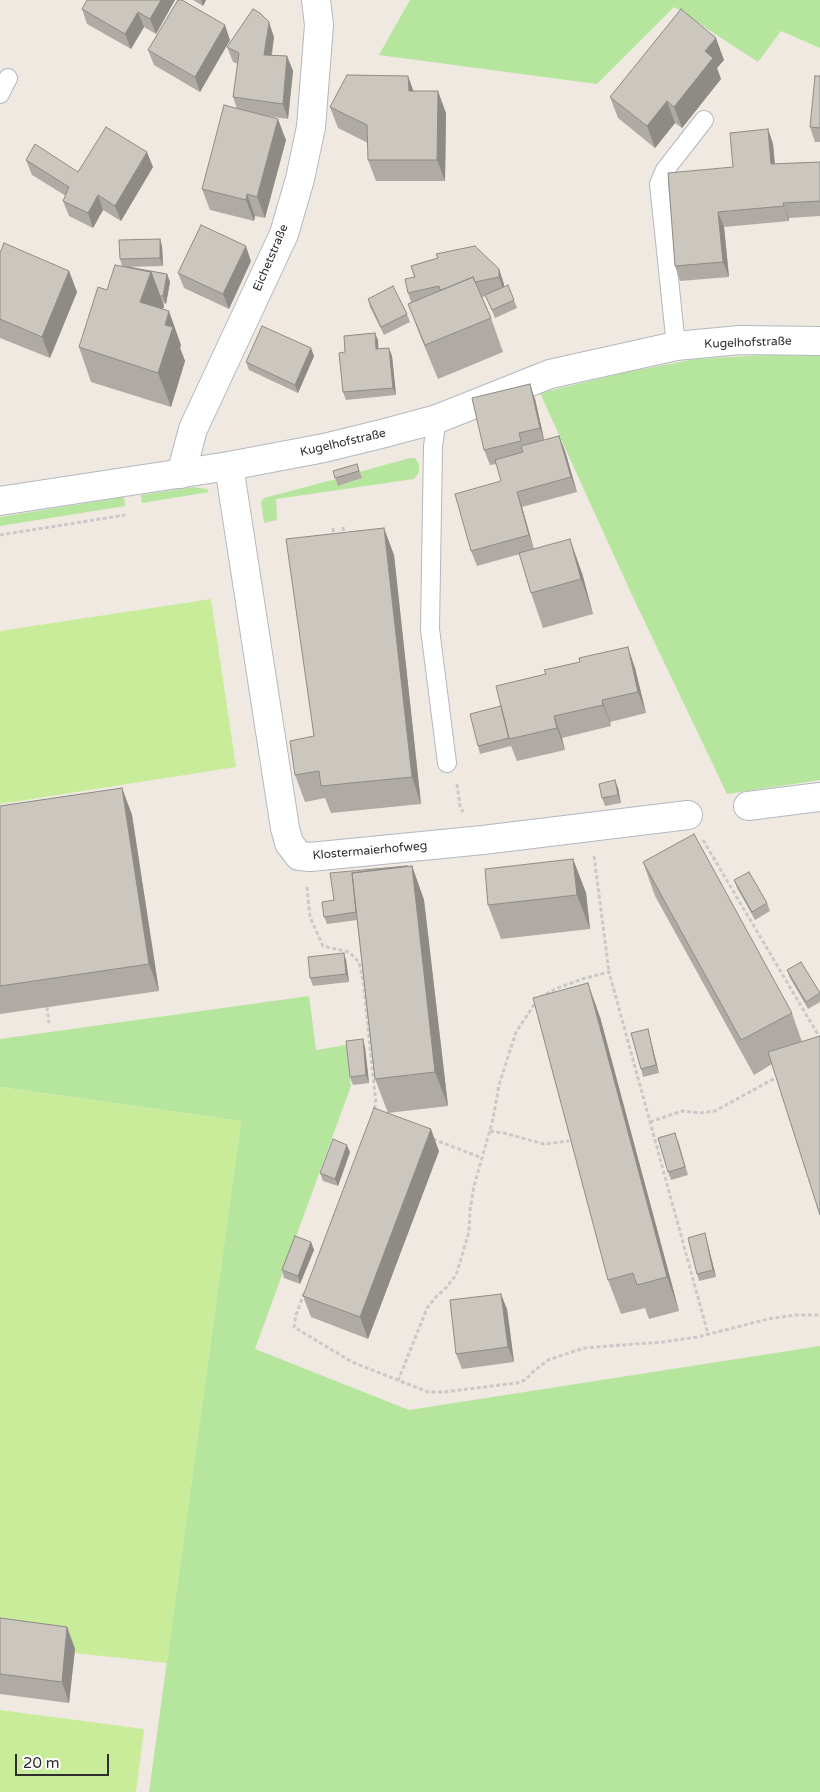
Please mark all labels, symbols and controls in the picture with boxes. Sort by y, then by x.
street label: Eichetstraße [250,222,292,294]
street label: Kugelhofstraße [704,334,792,352]
street label: Kugelhofstraße [299,426,387,460]
street label: Klostermaierhofweg [312,839,428,863]
scale bar [18,1744,111,1776]
text: 20 m [23,1754,60,1772]

